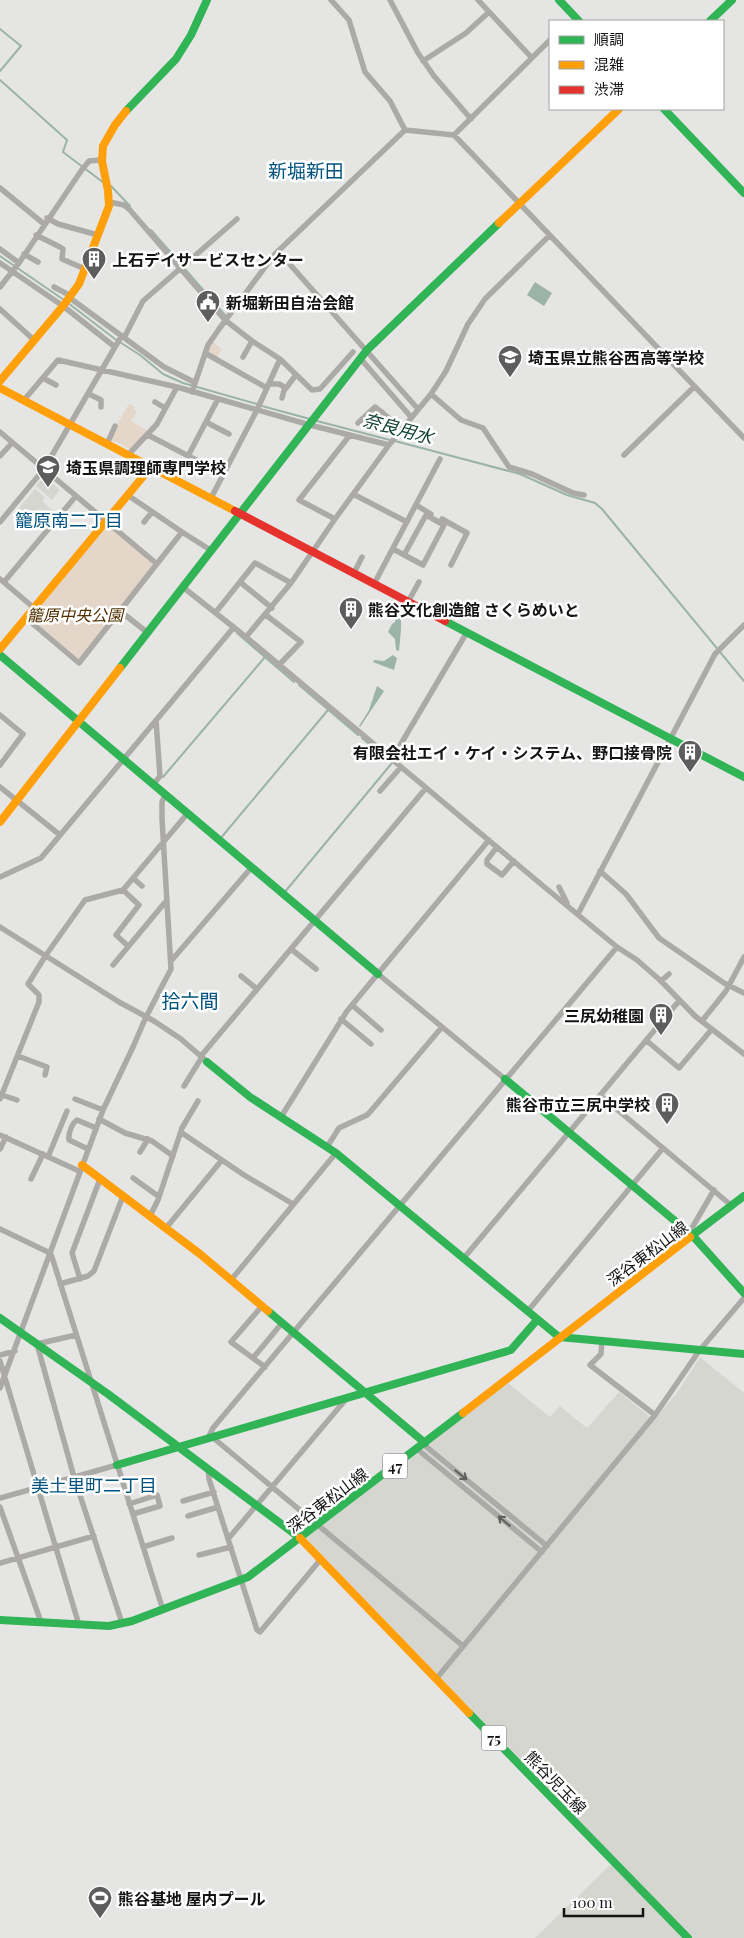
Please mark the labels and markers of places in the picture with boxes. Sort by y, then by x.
building icon: 上石デイサービスセンター [81,246,107,280]
place label: 上石デイサービスセンター [112,249,304,270]
public building icon: 新堀新田自治会館 [195,289,221,323]
place label: 新堀新田自治会館 [226,292,354,313]
school or university icon: 埼玉県立熊谷西高等学校 [497,344,523,378]
place label: 埼玉県立熊谷西高等学校 [528,347,704,368]
school or university icon: 埼玉県調理師専門学校 [35,454,61,488]
place label: 埼玉県調理師専門学校 [66,457,226,478]
building icon: 熊谷文化創造館 さくらめいと [338,596,364,630]
place label: 熊谷文化創造館 さくらめいと [368,599,580,620]
building icon: 有限会社エイ・ケイ・システム、野口接骨院 [677,739,703,773]
place label: 有限会社エイ・ケイ・システム、野口接骨院 [353,742,672,763]
building icon: 三尻幼稚園 [648,1002,674,1036]
place label: 三尻幼稚園 [564,1005,644,1026]
building icon: 熊谷市立三尻中学校 [654,1091,680,1125]
place label: 熊谷市立三尻中学校 [506,1094,650,1115]
sports icon: 熊谷基地 屋内プール [87,1885,113,1919]
place label: 熊谷基地 屋内プール [118,1888,266,1909]

